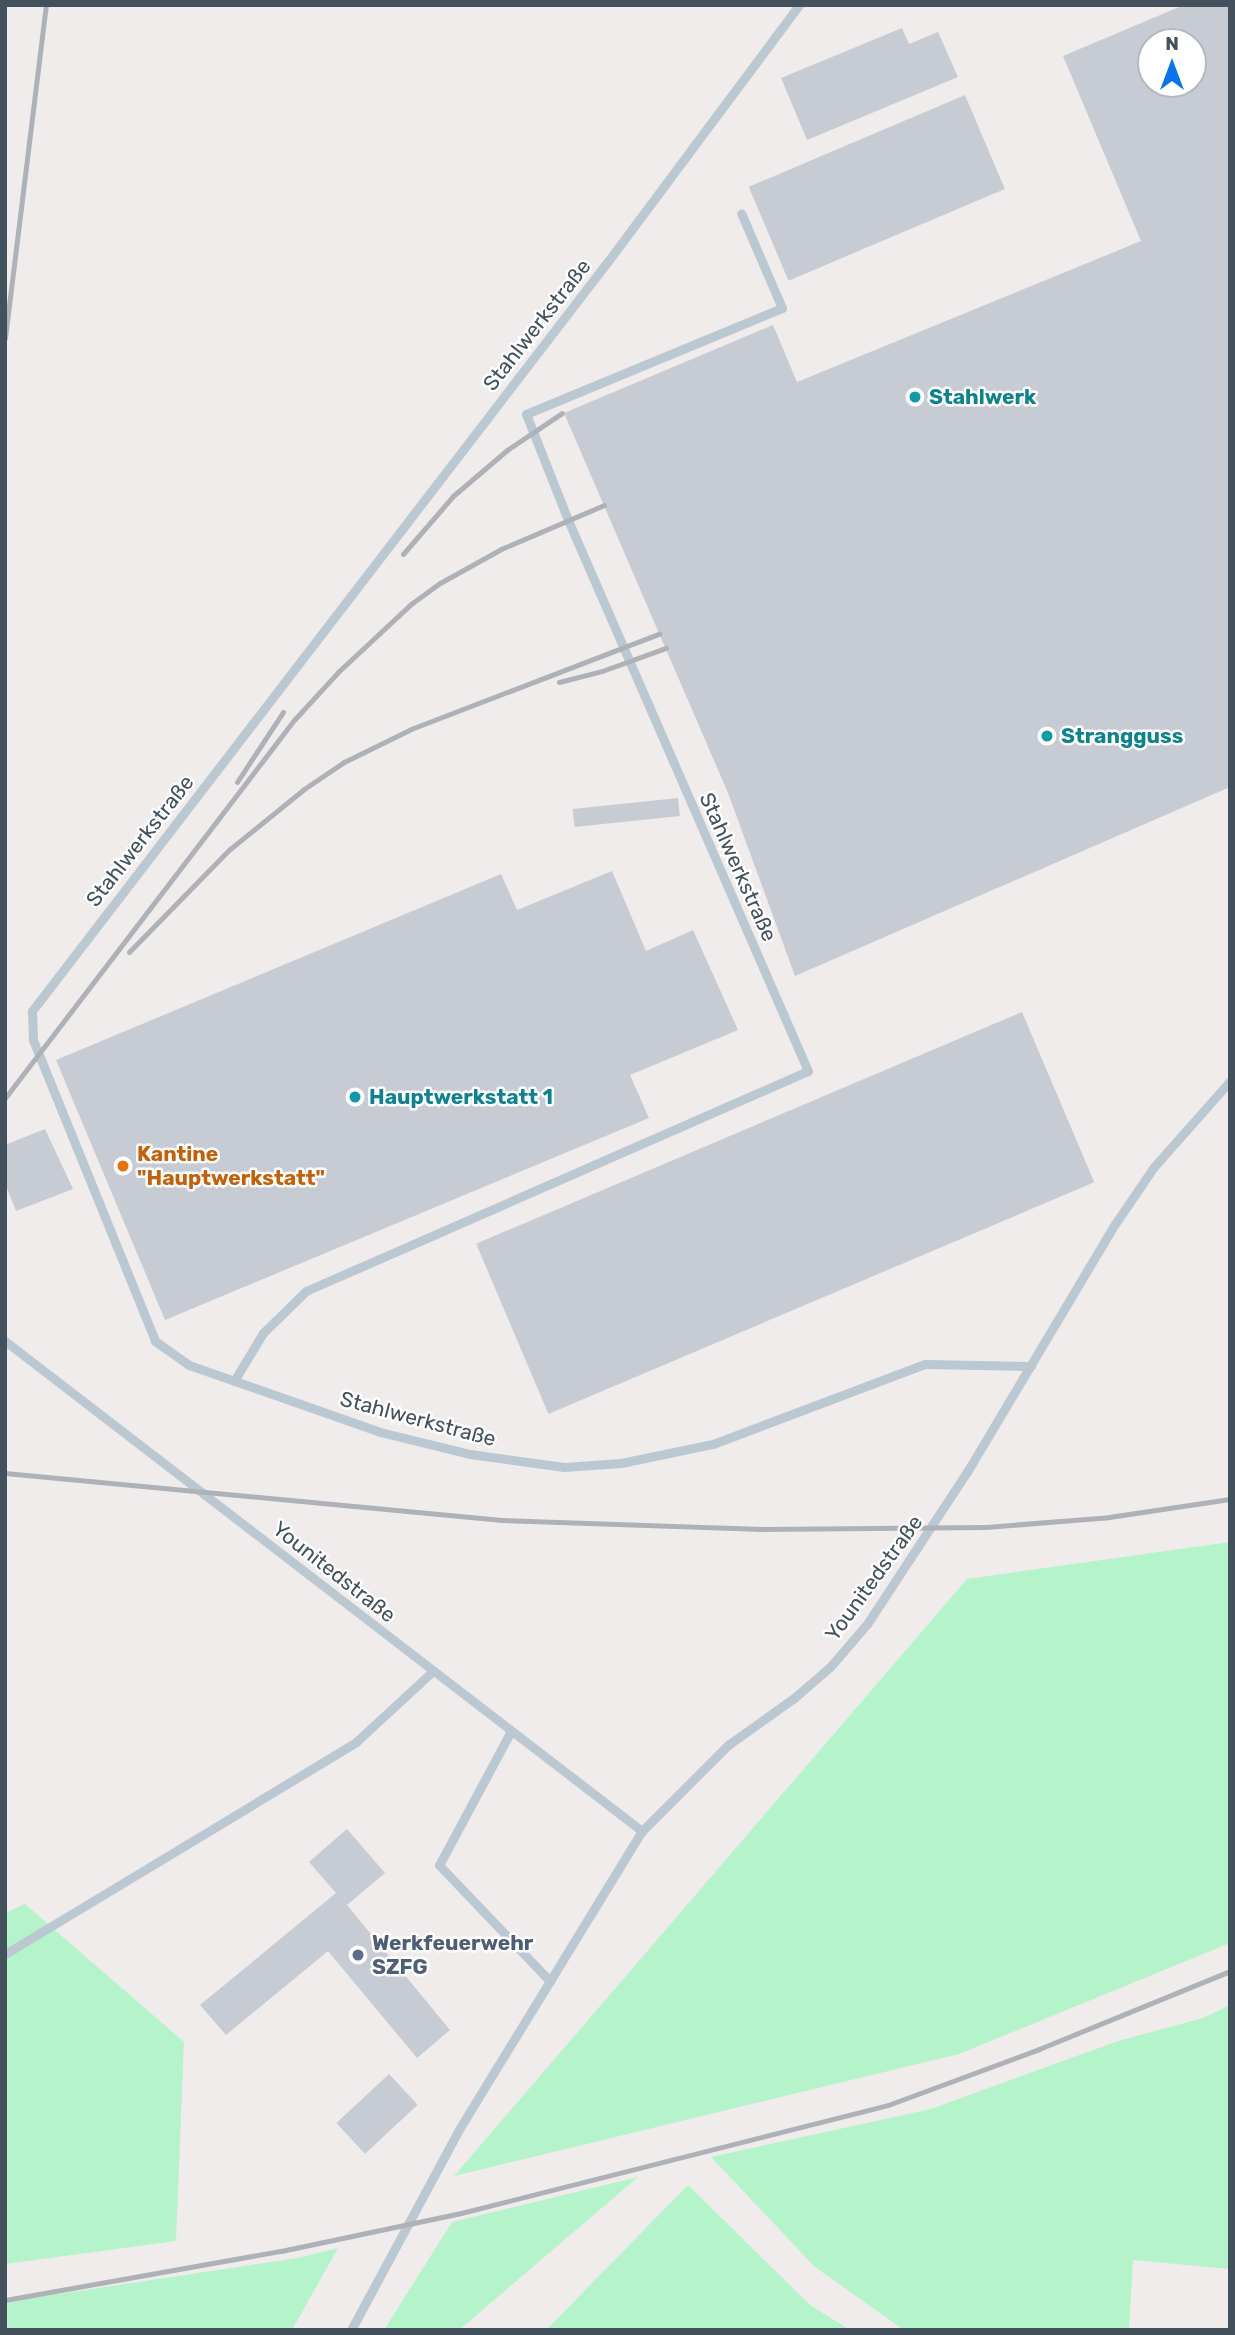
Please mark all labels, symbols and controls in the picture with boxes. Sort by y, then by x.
north arrow [1137,28,1207,98]
text: N [1165,32,1179,55]
street label: Stahlwerkstraße [478,254,596,396]
place label: Stahlwerk [929,384,1036,410]
marker: Stahlwerk [907,389,923,405]
place label: Strangguss [1061,723,1183,749]
marker: Strangguss [1039,728,1055,744]
street label: Stahlwerkstraße [81,770,199,912]
street label: Stahlwerkstraße [694,789,782,945]
place label: Hauptwerkstatt 1 [369,1084,553,1110]
marker: Hauptwerkstatt 1 [347,1089,363,1105]
place label: Kantine "Hauptwerkstatt" [137,1141,325,1191]
marker: Kantine "Hauptwerkstatt" [115,1158,131,1174]
street label: Stahlwerkstraße [337,1386,499,1452]
street label: Younitedstraße [820,1510,928,1646]
street label: Younitedstraße [267,1516,401,1628]
place label: Werkfeuerwehr SZFG [372,1930,533,1980]
marker: Werkfeuerwehr SZFG [350,1947,366,1963]

